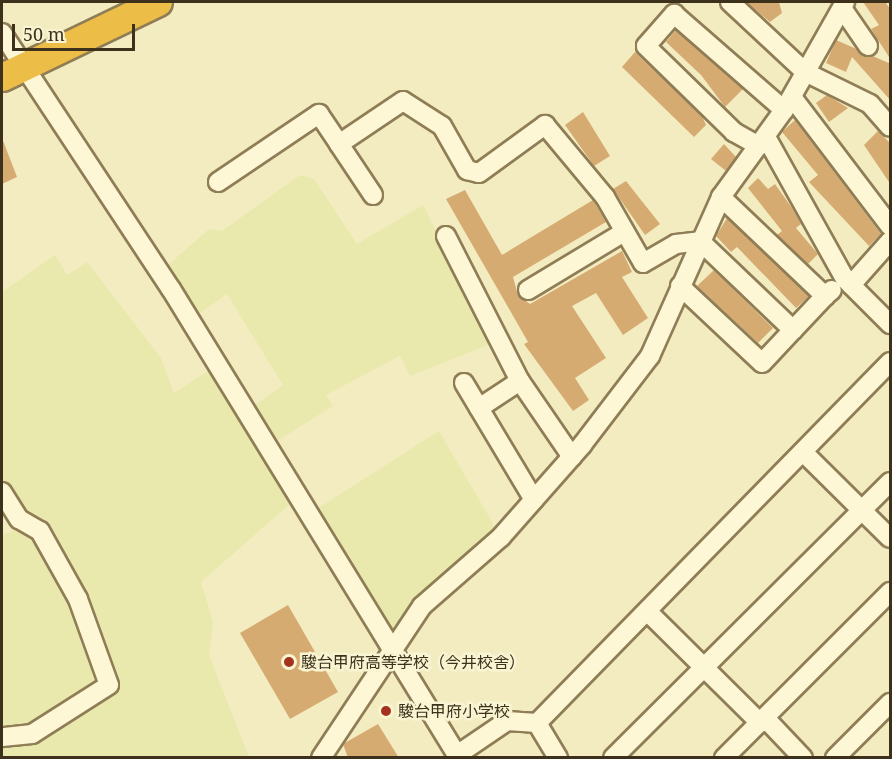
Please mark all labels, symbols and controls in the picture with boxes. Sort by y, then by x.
scale bar [15,12,138,50]
text: 50 m [23,22,65,46]
place label: 駿台甲府高等学校（今井校舎） [301,652,525,672]
marker: 駿台甲府高等学校（今井校舎） [282,655,296,669]
place label: 駿台甲府小学校 [398,701,510,721]
marker: 駿台甲府小学校 [379,704,393,718]

